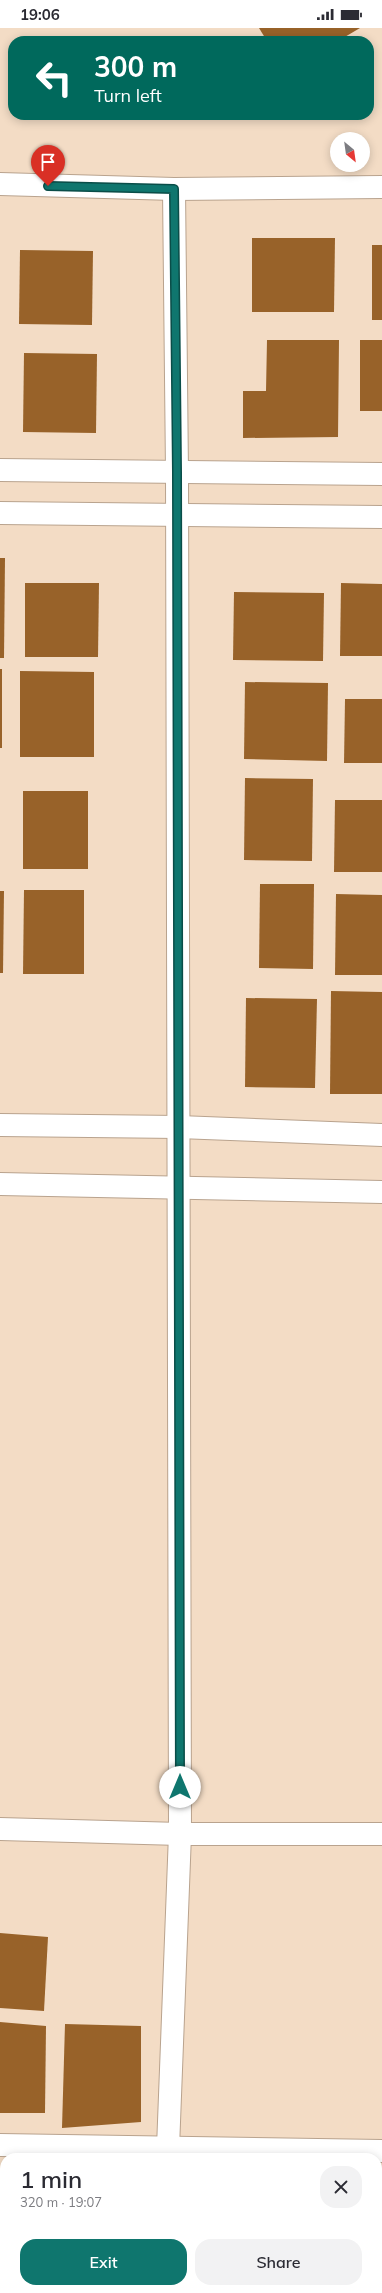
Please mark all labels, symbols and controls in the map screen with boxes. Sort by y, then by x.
text: 19:06 [20,5,60,24]
text: 300 m [94,49,177,84]
icon: left [28,52,80,104]
text: Turn left [94,84,162,107]
north arrow [330,132,370,172]
map controls [330,132,370,172]
pin [31,145,65,186]
icon: arrive [37,151,59,173]
position arrow [159,1766,201,1808]
text: 1 min [20,2164,82,2194]
button: close [320,2166,362,2208]
text: 320 m · 19:07 [20,2194,102,2210]
button: Exit [20,2239,187,2285]
button: Share [195,2239,362,2285]

